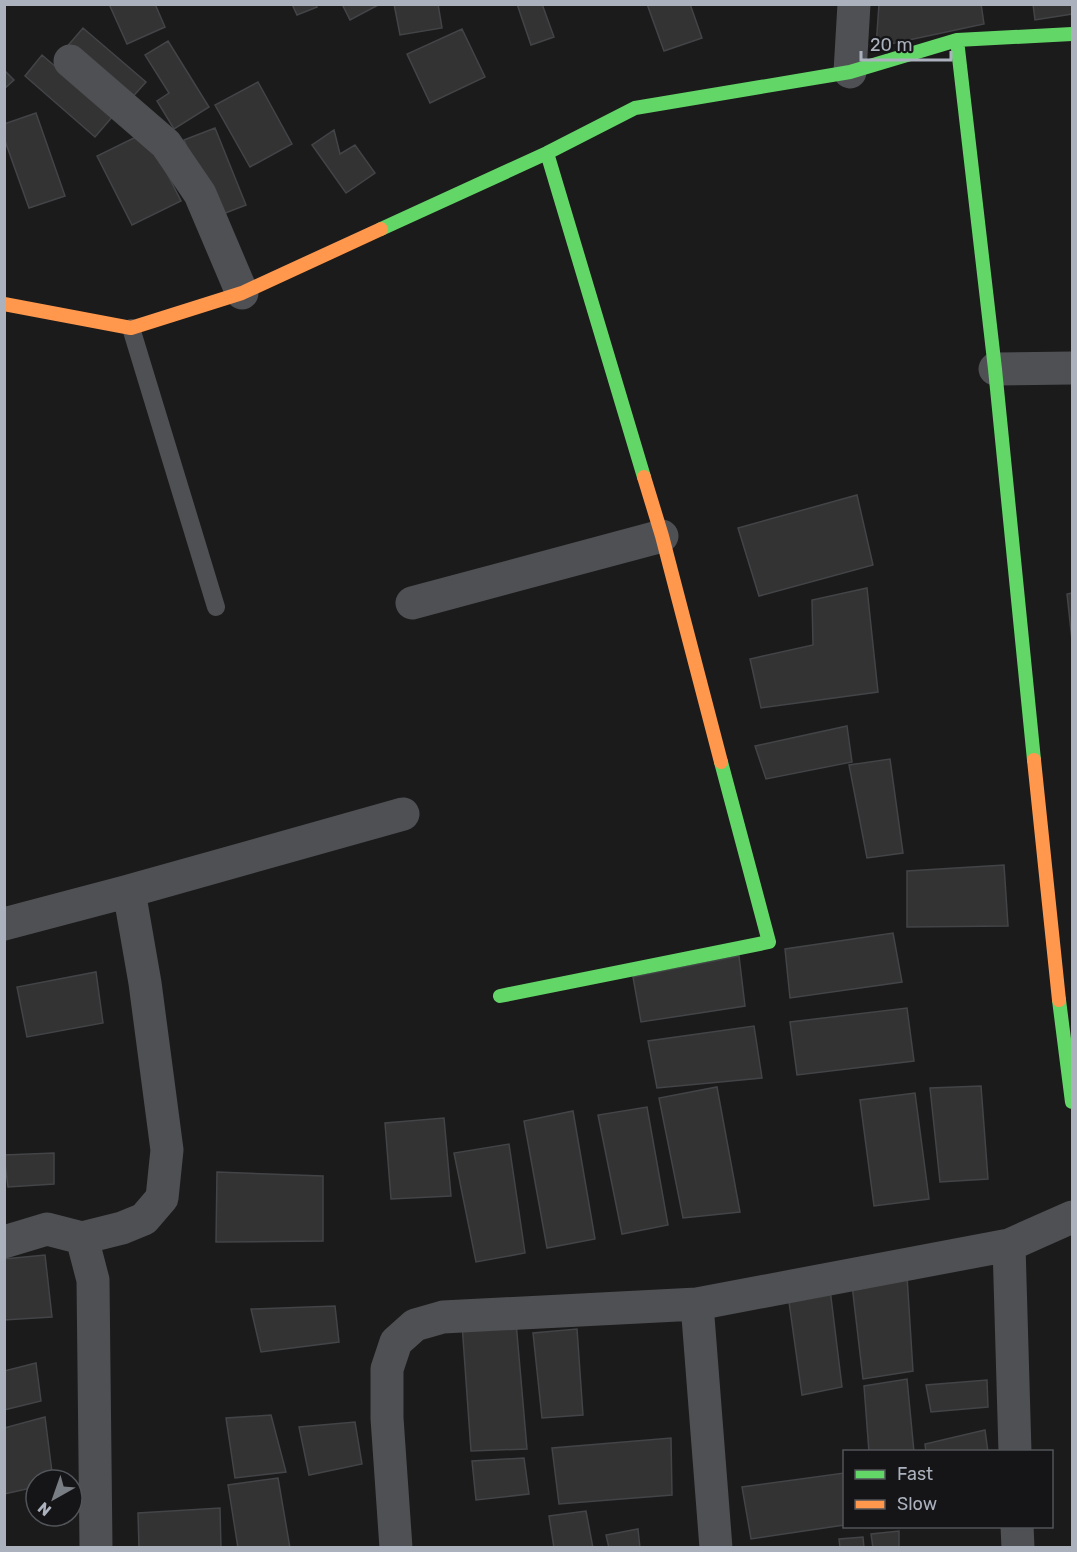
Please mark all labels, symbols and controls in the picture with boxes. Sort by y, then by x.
scale bar [861,24,951,62]
text: 20 m [870,34,912,56]
legend [843,1450,1053,1528]
text: Fast [897,1463,933,1485]
north arrow [24,1468,84,1528]
text: Slow [897,1493,937,1515]
text: N [34,1498,55,1520]

